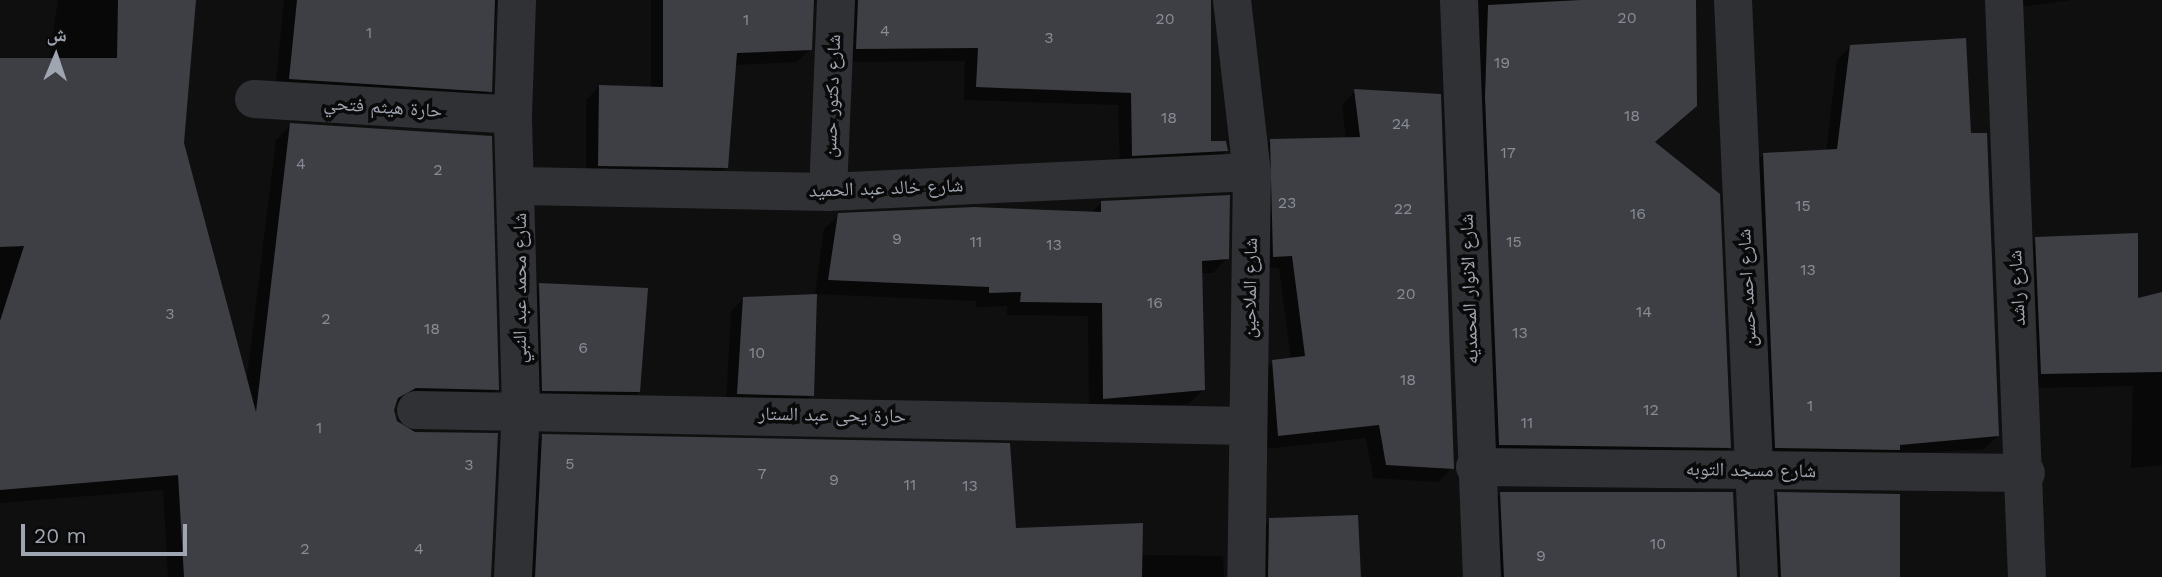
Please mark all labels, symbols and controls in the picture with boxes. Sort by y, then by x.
house number: 20 [1617,8,1637,28]
house number: 20 [1155,9,1175,29]
house number: 1 [743,10,749,30]
north arrow [21,21,91,91]
house number: 4 [880,21,890,41]
text: ش [46,23,67,46]
house number: 1 [366,23,372,43]
house number: 3 [1044,28,1054,48]
street label: شارع دكتور حسن [818,34,846,158]
house number: 19 [1494,53,1510,73]
street label: حارة هيثم فتحي [323,91,443,123]
house number: 18 [1624,106,1640,126]
house number: 18 [1161,108,1177,128]
house number: 24 [1392,114,1410,134]
house number: 17 [1500,143,1516,163]
house number: 4 [296,154,306,174]
house number: 2 [433,160,443,180]
street label: شارع خالد عبد الحميد [808,174,964,202]
house number: 23 [1278,193,1296,213]
house number: 15 [1795,196,1811,216]
house number: 22 [1394,199,1412,219]
house number: 16 [1630,204,1646,224]
street label: شارع محمد عبد النبي [509,213,531,363]
street label: شارع الانوار المحمديه [1455,213,1483,365]
street label: شارع احمد حسن [1733,228,1761,348]
house number: 9 [892,229,902,249]
house number: 11 [970,232,982,252]
house number: 15 [1506,232,1522,252]
house number: 13 [1046,235,1062,255]
street label: شارع الملاحين [1238,237,1262,339]
street label: شارع راشد [2004,249,2030,327]
house number: 13 [1800,260,1816,280]
house number: 20 [1396,284,1416,304]
house number: 16 [1147,293,1163,313]
house number: 14 [1636,302,1652,322]
house number: 3 [165,304,175,324]
house number: 2 [321,309,331,329]
house number: 18 [424,319,440,339]
house number: 13 [1512,323,1528,343]
house number: 6 [578,338,588,358]
house number: 10 [749,343,765,363]
house number: 18 [1400,370,1416,390]
house number: 1 [1807,396,1813,416]
house number: 12 [1643,400,1659,420]
street label: حارة يحى عبد الستار [758,402,906,428]
house number: 11 [1521,413,1533,433]
house number: 1 [316,418,322,438]
house number: 5 [565,454,575,474]
house number: 3 [464,455,474,475]
street label: شارع مسجد التوبه [1686,457,1816,483]
house number: 7 [758,464,766,484]
house number: 9 [829,470,839,490]
house number: 11 [904,475,916,495]
house number: 13 [962,476,978,496]
scale bar [24,510,191,554]
text: 20 m [34,523,86,548]
house number: 10 [1650,534,1666,554]
house number: 2 [300,539,310,559]
house number: 4 [414,539,424,559]
house number: 9 [1536,546,1546,566]

